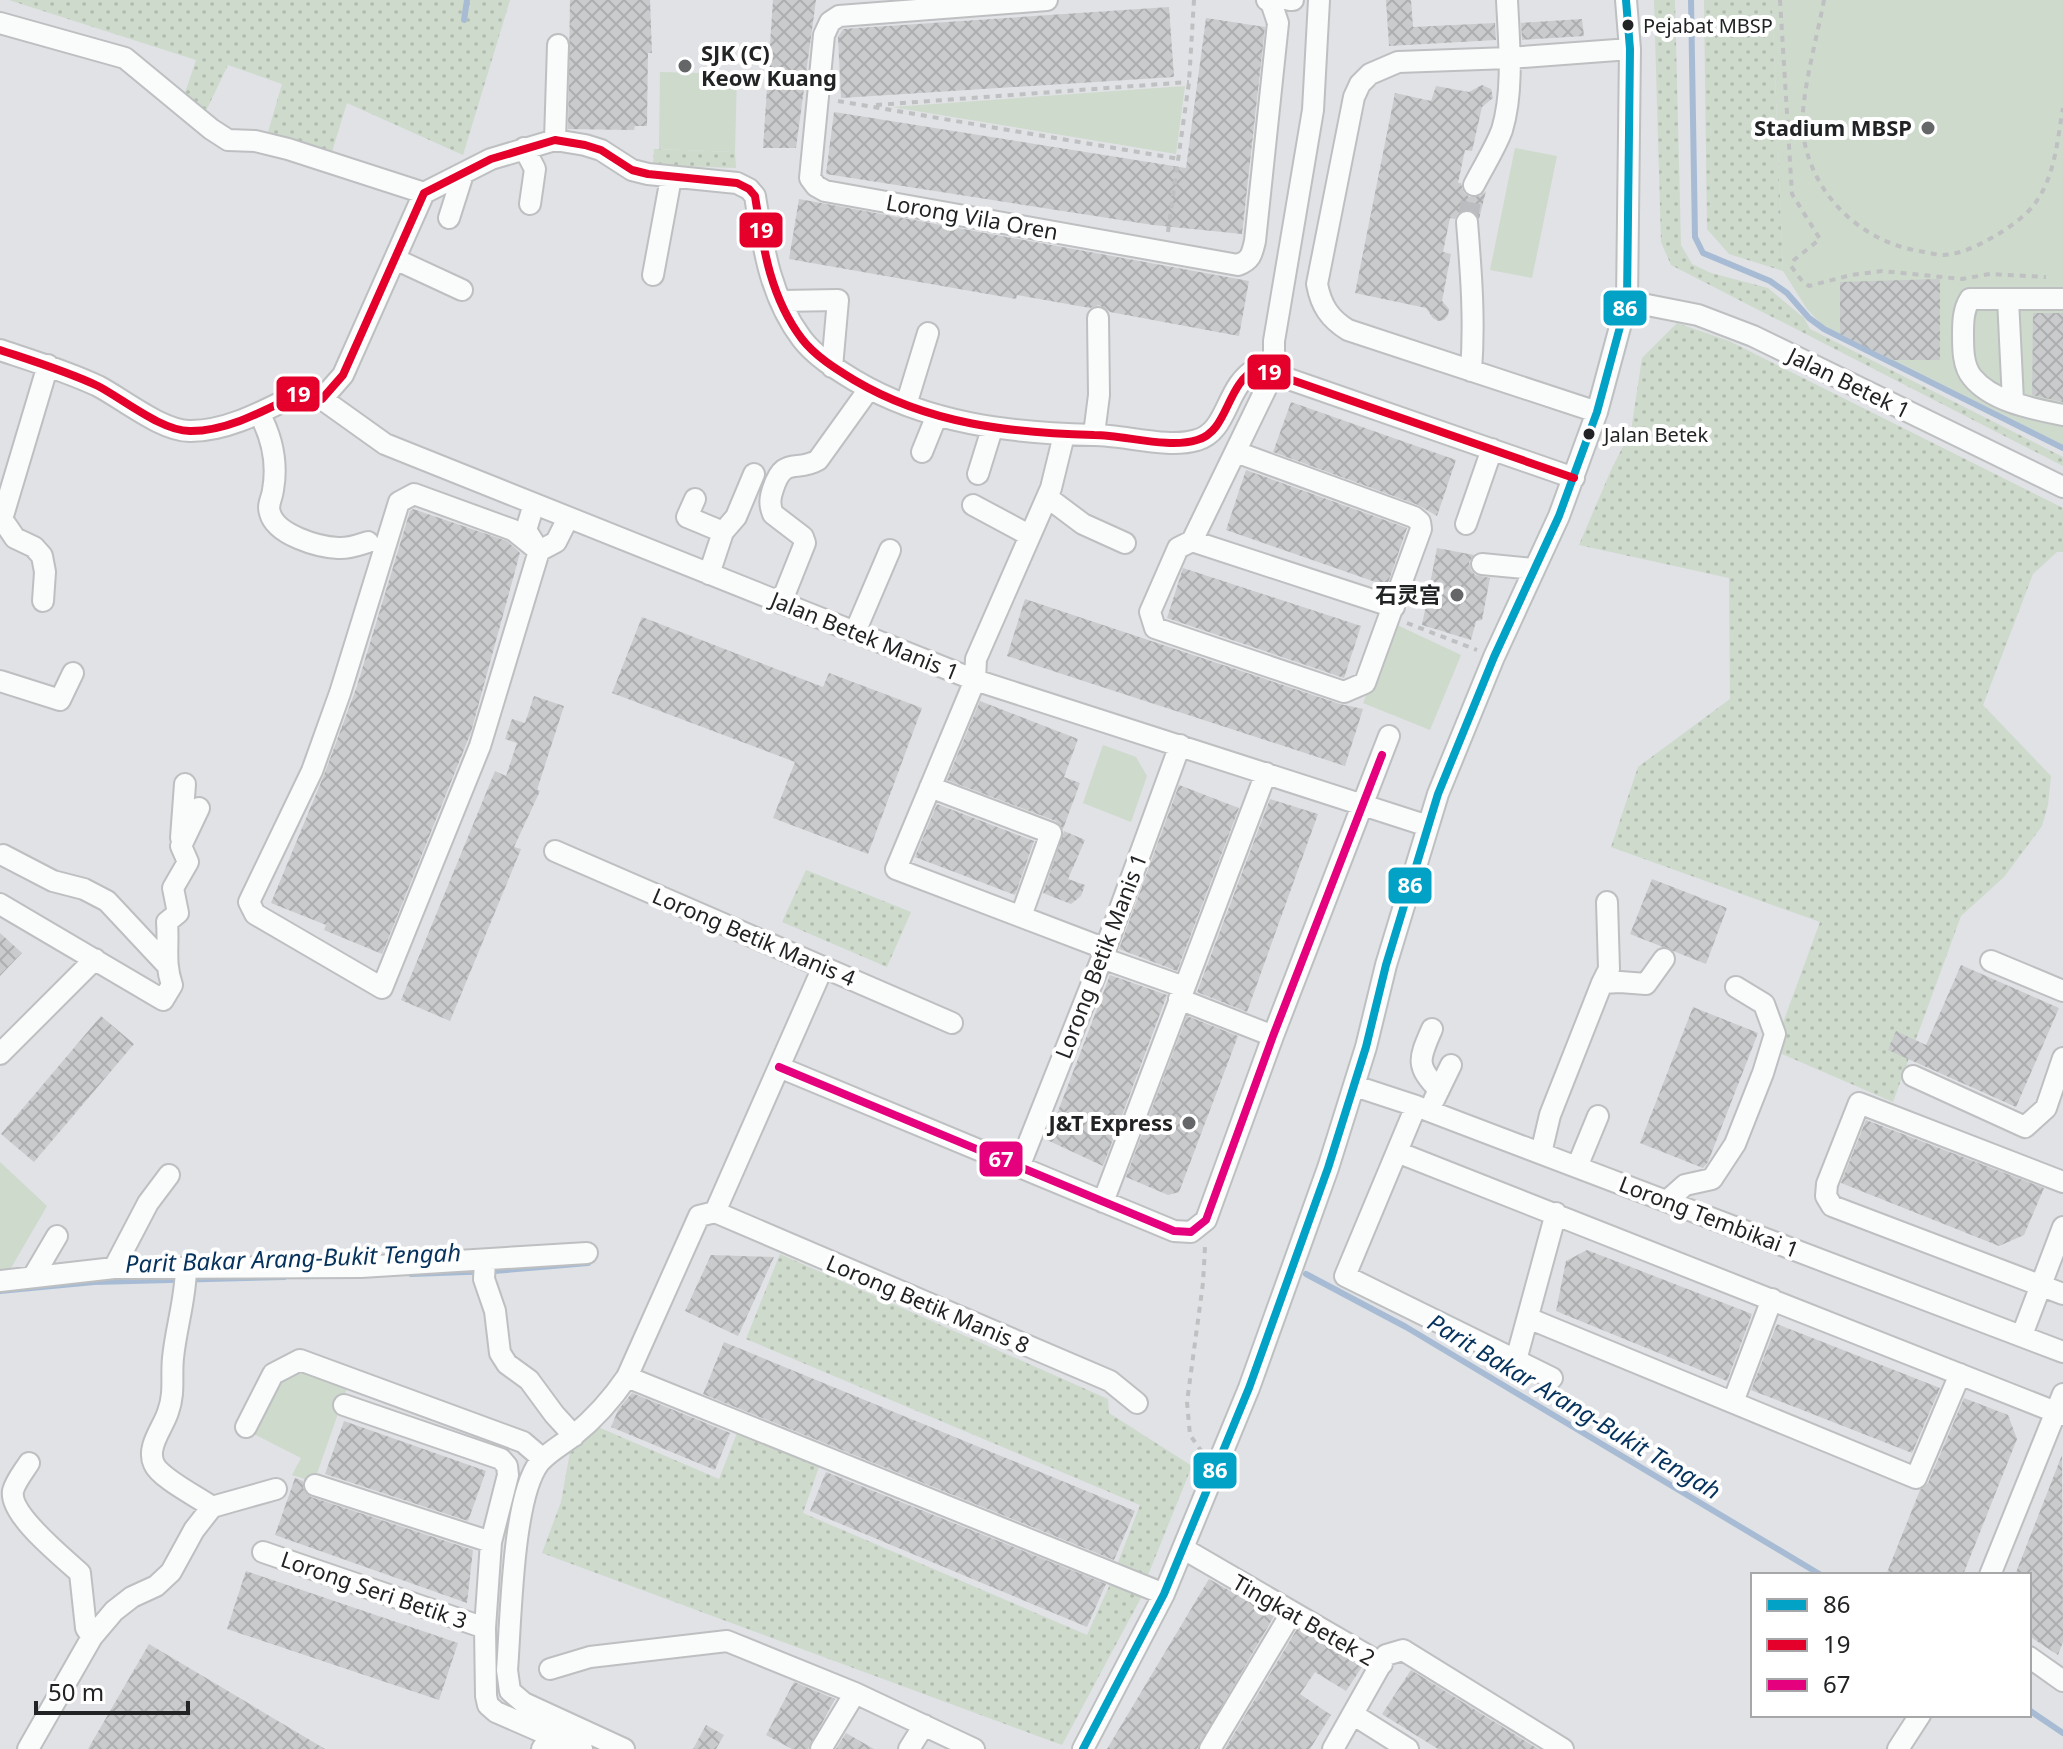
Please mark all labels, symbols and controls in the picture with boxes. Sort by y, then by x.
place label: Pejabat MBSP [1643,12,1773,39]
marker: Pejabat MBSP [1620,17,1636,33]
place label: SJK (C) Keow Kuang [701,37,837,92]
marker: SJK (C) Keow Kuang [676,57,694,75]
place label: Stadium MBSP [1754,112,1912,142]
marker: Stadium MBSP [1919,119,1937,137]
street label: Lorong Vila Oren [884,186,1061,246]
line badge: 19 [738,211,784,249]
text: 19 [748,214,774,244]
line badge: 86 [1602,289,1648,327]
text: 86 [1612,292,1638,322]
street label: Jalan Betek 1 [1781,339,1916,425]
line badge: 19 [1246,353,1292,391]
text: 19 [1256,356,1282,386]
line badge: 19 [275,375,321,413]
text: 19 [285,378,311,408]
place label: Jalan Betek [1602,421,1708,448]
marker: Jalan Betek [1581,426,1597,442]
place label: 石灵宫 [1375,579,1441,609]
street label: Jalan Betek Manis 1 [765,583,964,687]
marker: 石灵宫 [1448,586,1466,604]
street label: Lorong Betik Manis 1 [1047,849,1153,1063]
line badge: 86 [1387,866,1433,905]
text: 86 [1397,869,1423,899]
street label: Lorong Betik Manis 4 [648,880,861,993]
place label: J&T Express [1047,1107,1173,1137]
marker: J&T Express [1180,1114,1198,1132]
line badge: 67 [978,1140,1024,1178]
text: 67 [988,1143,1014,1173]
street label: Lorong Tembikai 1 [1615,1168,1804,1264]
water label: Parit Bakar Arang-Bukit Tengah [124,1235,462,1280]
street label: Lorong Betik Manis 8 [822,1247,1035,1359]
water label: Parit Bakar Arang-Bukit Tengah [1422,1305,1727,1506]
line badge: 86 [1192,1451,1238,1490]
text: 86 [1202,1454,1228,1484]
street label: Lorong Seri Betik 3 [277,1543,471,1635]
street label: Tingkat Betek 2 [1228,1566,1381,1672]
legend [1751,1573,2031,1717]
text: 86 [1823,1587,1850,1620]
text: 19 [1823,1627,1850,1660]
scale bar [36,1665,188,1715]
text: 67 [1823,1667,1850,1700]
text: 50 m [48,1675,104,1708]

